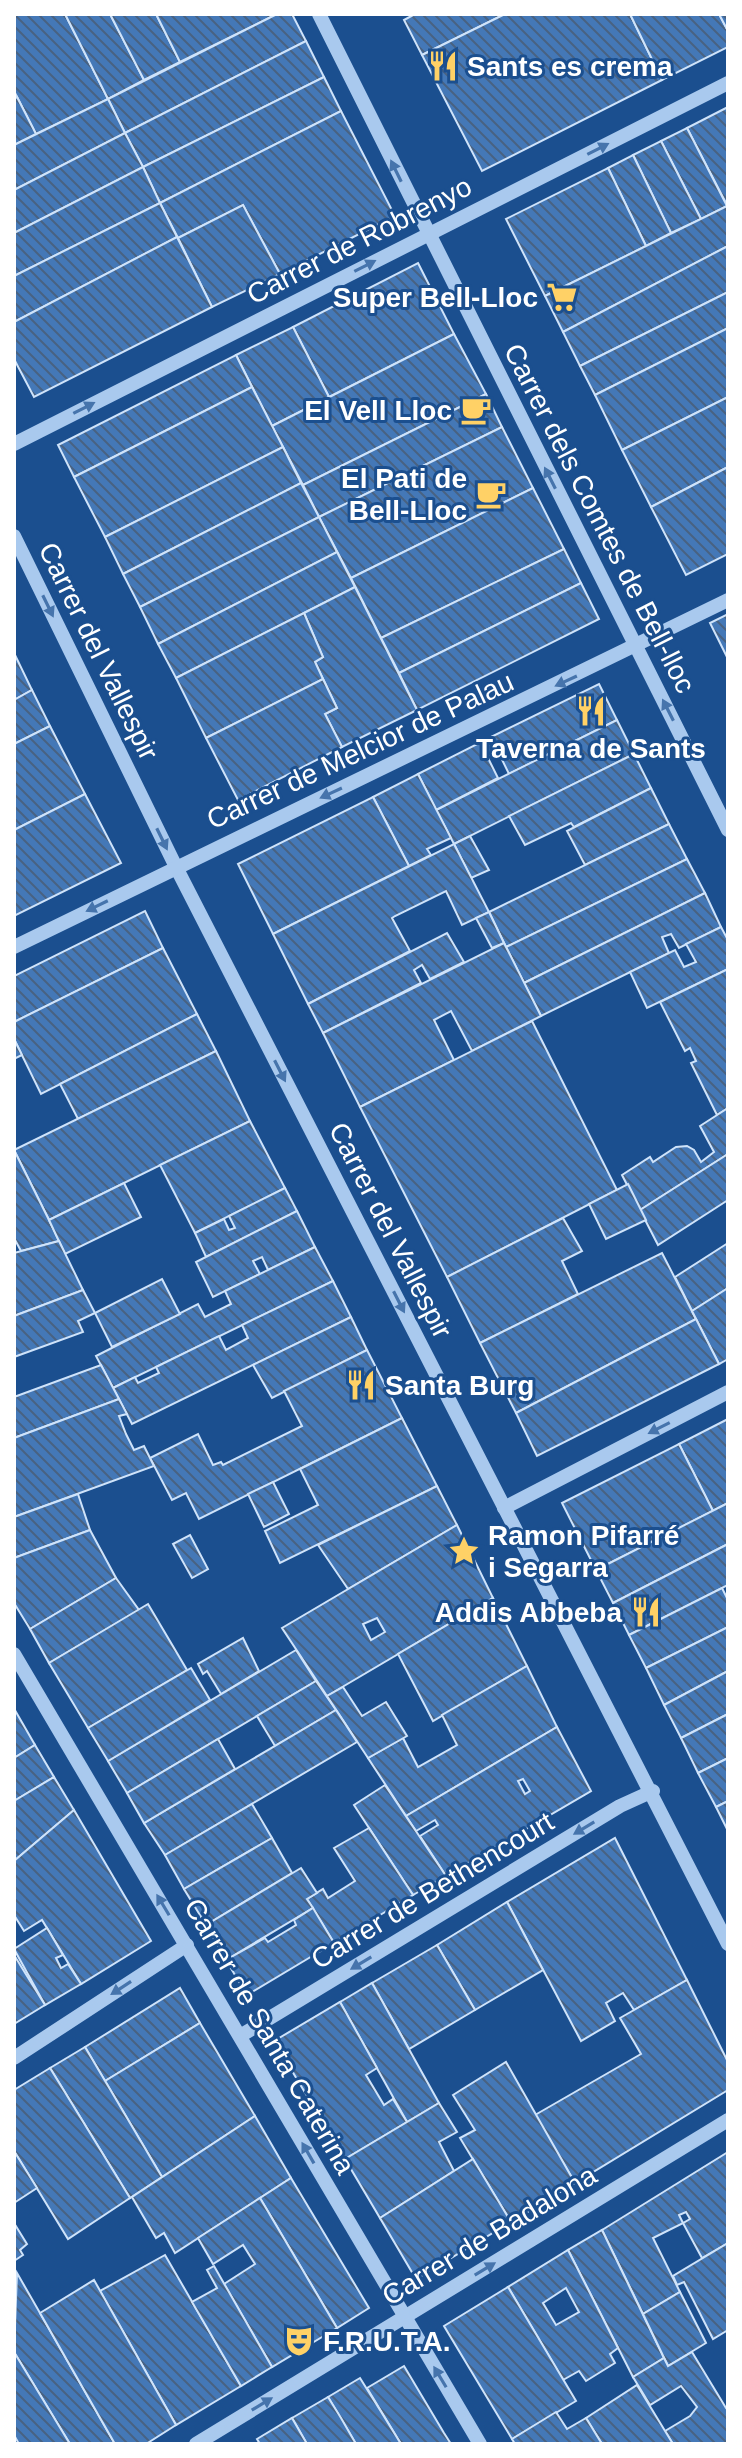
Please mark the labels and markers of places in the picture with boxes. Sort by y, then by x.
restaurant icon: Sants es crema [426,49,460,83]
place label: Sants es crema [467,51,673,82]
supermarket icon: Super Bell-Lloc [545,280,579,314]
place label: Super Bell-Lloc [333,282,538,313]
cafe icon: El Vell Lloc [459,393,493,427]
place label: El Vell Lloc [304,395,452,426]
place label: El Pati de Bell-Lloc [341,463,467,526]
cafe icon: El Pati de Bell-Lloc [474,477,508,511]
restaurant icon: Taverna de Sants [574,694,608,728]
place label: Taverna de Sants [476,733,706,764]
restaurant icon: Santa Burg [344,1368,378,1402]
place label: Santa Burg [385,1370,534,1401]
place label: Ramon Pifarré i Segarra [488,1520,679,1583]
place icon: Ramon Pifarré i Segarra [447,1534,481,1568]
restaurant icon: Addis Abbeba [629,1595,663,1629]
place label: Addis Abbeba [435,1597,622,1628]
theatre icon: F.R.U.T.A. [282,2324,316,2358]
place label: F.R.U.T.A. [323,2326,451,2357]

